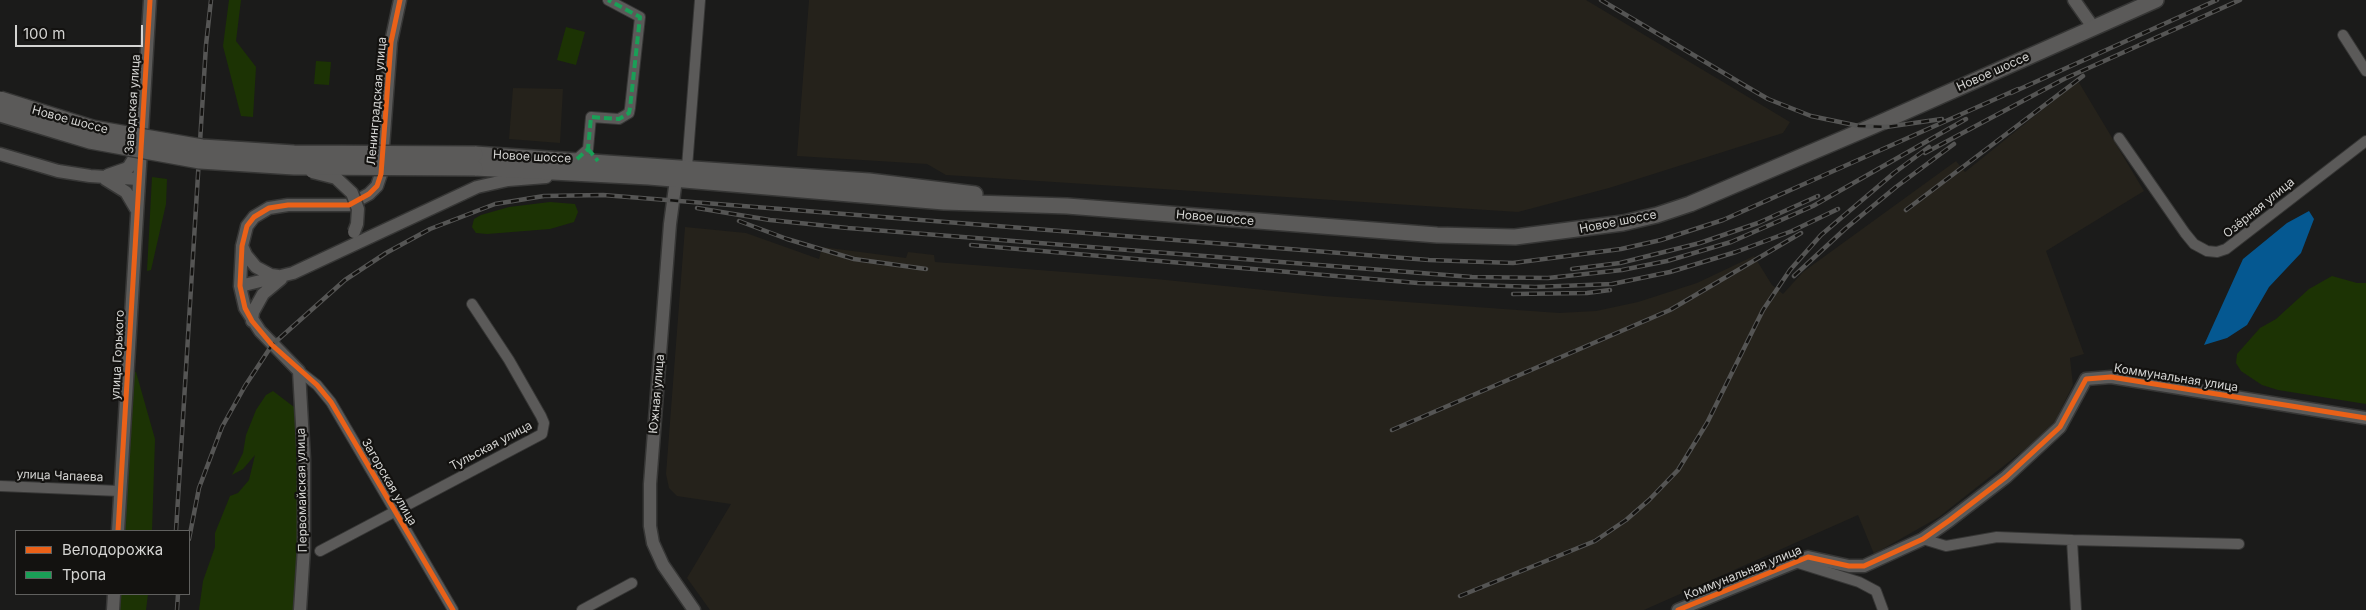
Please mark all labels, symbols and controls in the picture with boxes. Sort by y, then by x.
scale bar [18,15,145,47]
text: 100 m [23,24,65,43]
street label: Ленинградская улица [364,36,390,166]
street label: Новое шоссе [1954,50,2032,94]
street label: Заводская улица [122,54,144,154]
street label: Новое шоссе [30,103,110,137]
street label: Новое шоссе [493,148,571,166]
street label: Озёрная улица [2221,175,2297,241]
street label: Новое шоссе [1175,207,1255,229]
street label: Новое шоссе [1578,207,1658,237]
street label: улица Горького [108,309,128,401]
street label: Южная улица [646,354,668,434]
street label: Коммунальная улица [2113,361,2239,395]
street label: Тульская улица [447,418,535,474]
street label: Первомайская улица [294,428,310,552]
street label: Загорская улица [358,436,420,528]
street label: улица Чапаева [16,467,104,485]
legend [15,530,190,595]
text: Велодорожка [62,540,163,559]
street label: Коммунальная улица [1682,543,1804,603]
text: Тропа [62,565,106,584]

